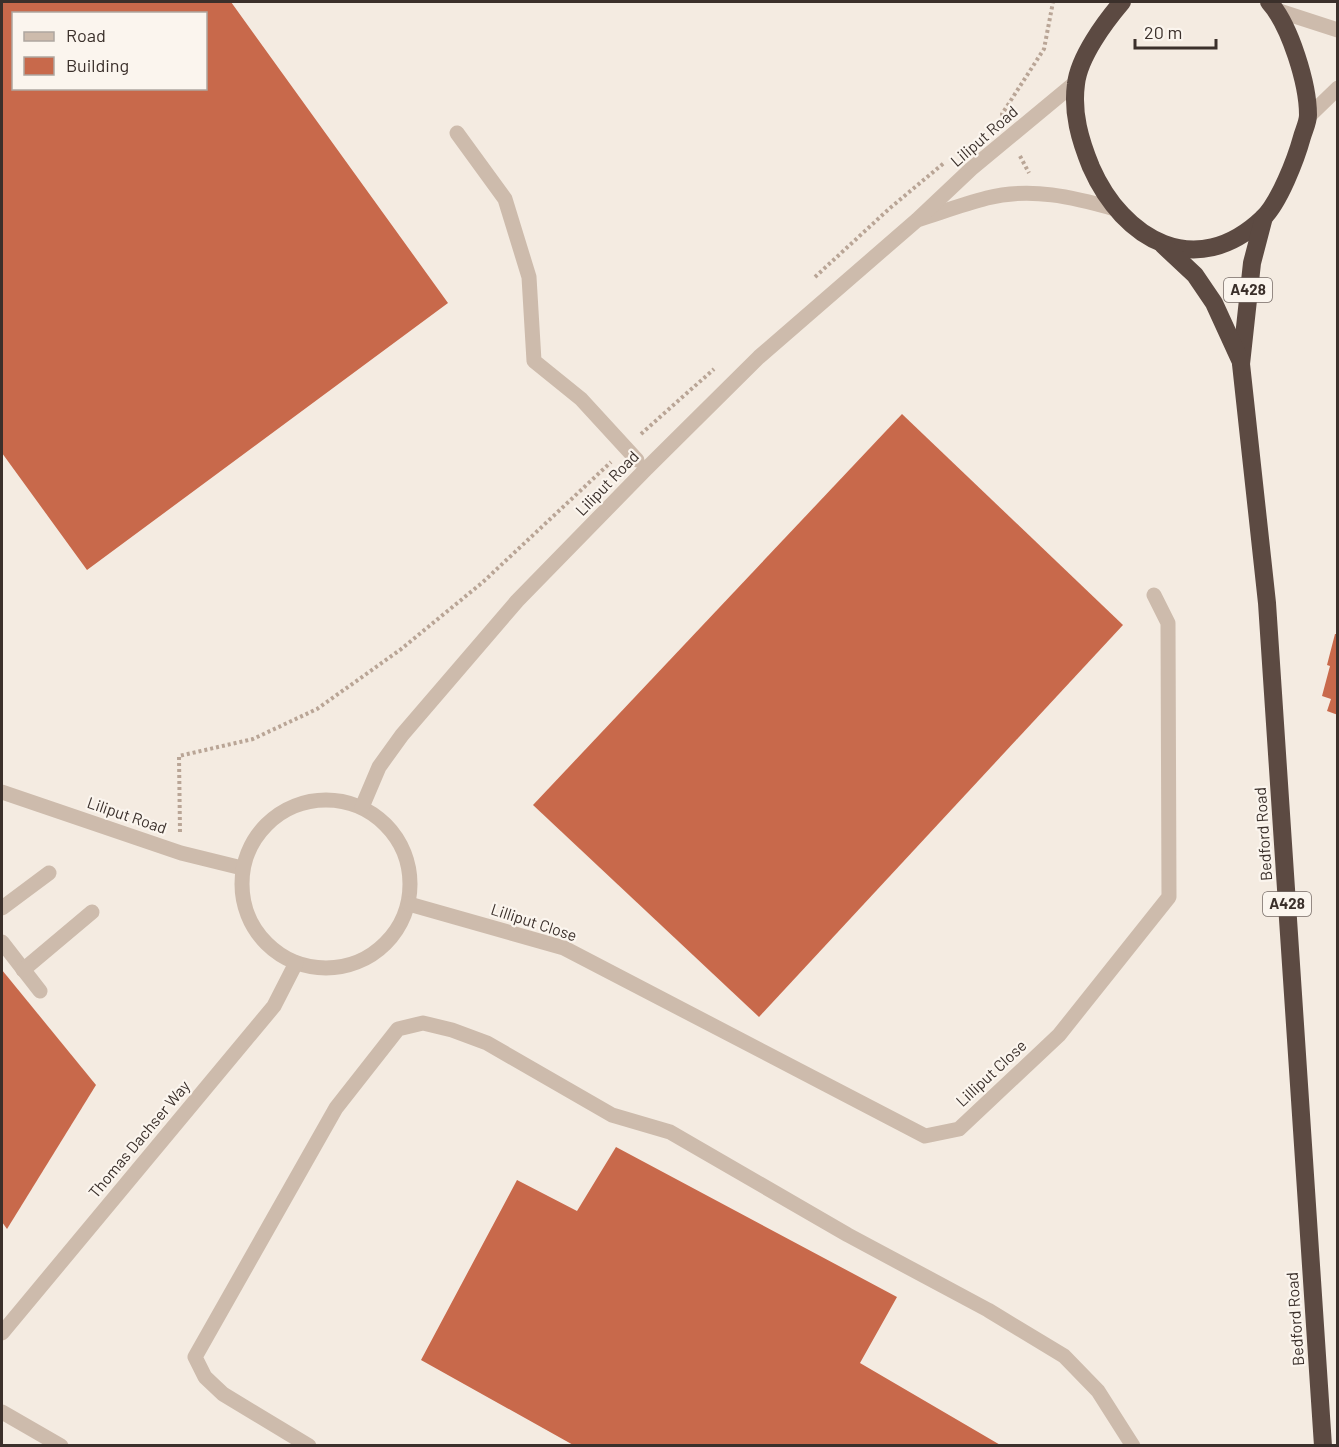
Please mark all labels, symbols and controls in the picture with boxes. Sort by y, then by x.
legend [12,12,207,90]
scale bar [1135,12,1216,50]
text: 20 m [1144,21,1182,43]
text: Road [66,24,106,46]
text: Building [66,54,129,76]
street label: Liliput Road [946,101,1021,170]
road number: A428 [1224,278,1272,302]
street label: Liliput Road [571,446,642,519]
street label: Bedford Road [1250,786,1275,882]
street label: Liliput Road [85,792,169,837]
road number: A428 [1263,892,1311,916]
street label: Lilliput Close [489,899,580,944]
street label: Lilliput Close [951,1035,1030,1110]
street label: Thomas Dachser Way [84,1076,194,1201]
street label: Bedford Road [1282,1271,1307,1367]

